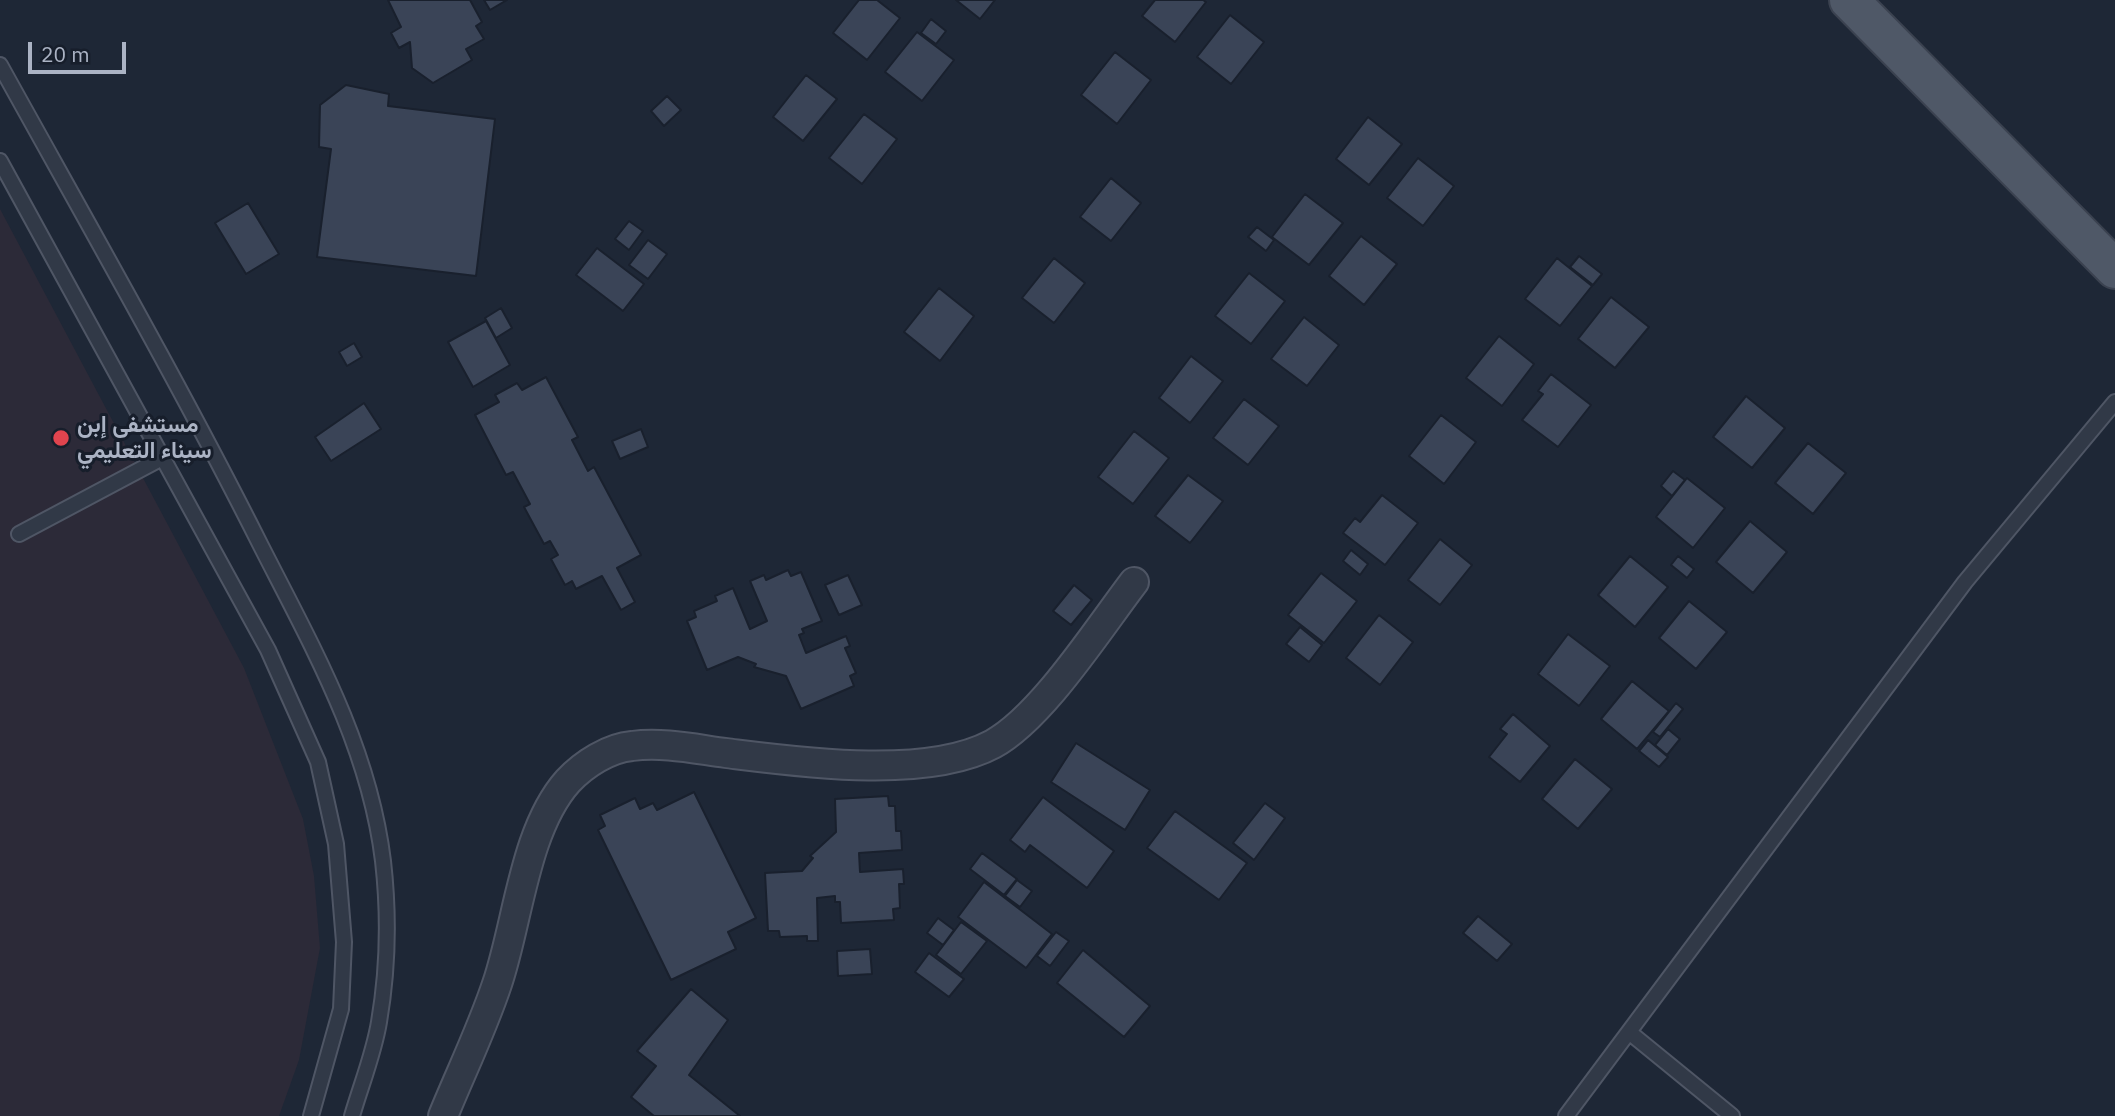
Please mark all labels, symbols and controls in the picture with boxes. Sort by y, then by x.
scale bar [32,28,130,72]
text: 20 m [41,40,90,68]
place label: مستشفى إبن سيناء التعليمي [77,411,212,465]
marker: مستشفى إبن سيناء التعليمي [51,428,71,448]

